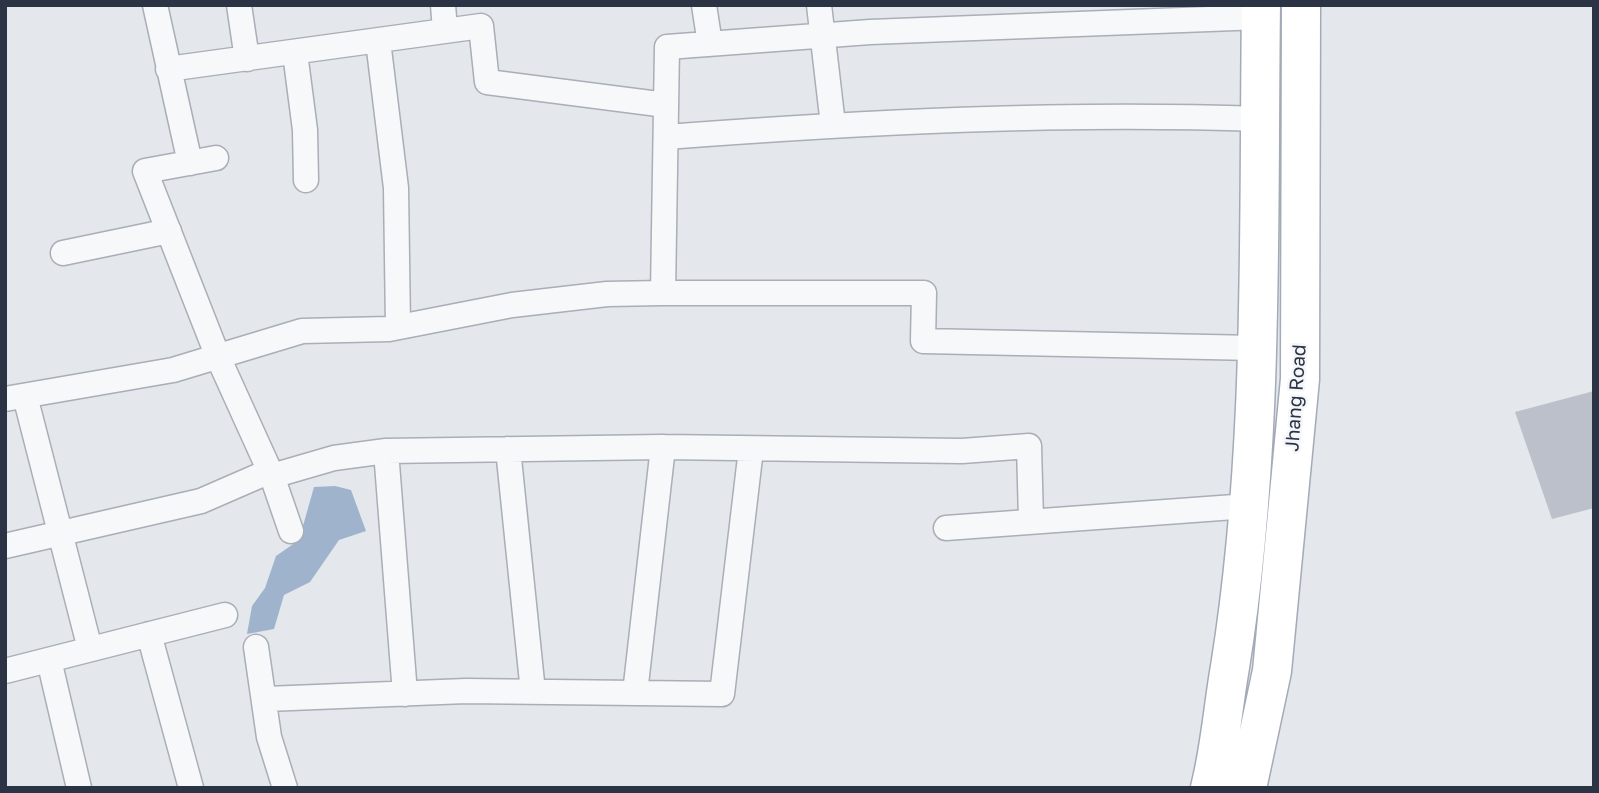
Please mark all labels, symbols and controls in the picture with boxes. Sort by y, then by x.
street label: Jhang Road [1281,344,1311,452]

